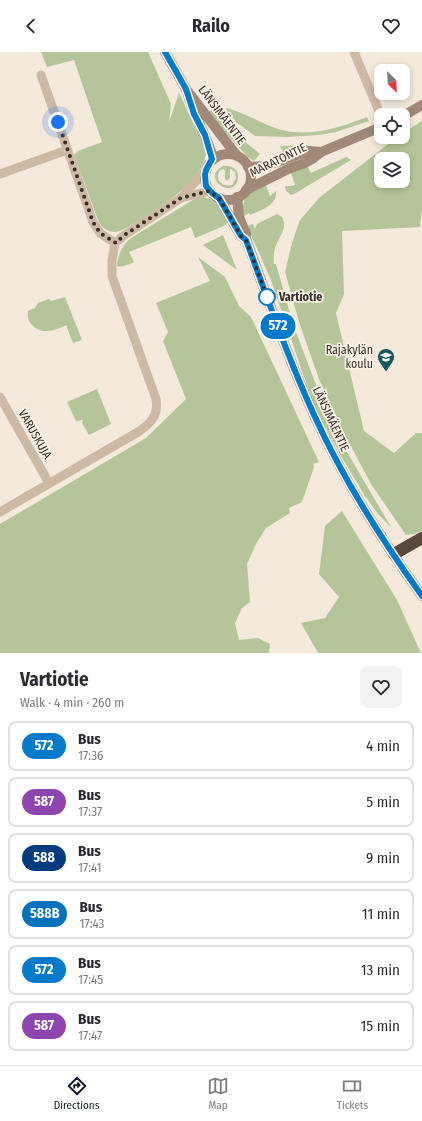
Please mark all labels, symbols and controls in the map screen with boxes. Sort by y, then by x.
icon: back [20,15,42,37]
text: Railo [192,15,230,37]
icon: heart [380,15,402,37]
north arrow [374,64,410,100]
map controls [374,64,410,188]
street label: LÄNSIMÄENTIE [195,82,250,147]
button: locate [374,108,410,144]
your location [48,112,68,132]
street label: MARATONTIE [247,140,309,180]
button: layers [374,152,410,188]
marker: Vartiotie [258,288,276,306]
place label: Vartiotie [278,290,322,304]
line badge: 572 [255,313,301,339]
text: 572 [269,317,287,334]
place label: Rajakylän koulu [326,343,373,371]
school or university icon: Rajakylän koulu [376,347,396,372]
street label: LÄNSIMÄENTIE [310,384,353,454]
street label: VARUSKUJA [15,407,55,462]
button: heart [360,666,402,708]
text: Vartiotie [20,668,89,691]
text: Walk · 4 min · 260 m [20,695,124,710]
text: Bus [78,730,101,748]
text: 572 [35,737,53,754]
text: 4 min [366,737,400,755]
text: 17:36 [78,748,104,763]
text: Bus [78,786,101,804]
text: 587 [34,793,54,810]
text: 5 min [366,793,400,811]
text: 17:37 [78,804,102,819]
text: Bus [78,842,101,860]
text: 588 [33,849,55,866]
text: 9 min [366,849,400,867]
text: 17:41 [78,860,102,875]
text: Bus [79,898,102,916]
text: 588B [30,905,59,922]
text: 11 min [362,905,400,923]
text: 17:43 [79,916,104,931]
text: Bus [78,954,101,972]
text: 572 [35,961,53,978]
text: 13 min [361,961,400,979]
text: 17:45 [78,972,103,987]
text: Bus [78,1010,101,1028]
text: 587 [34,1017,54,1034]
text: 15 min [361,1017,400,1035]
text: 17:47 [78,1028,102,1043]
tab: Directions [54,1075,99,1112]
tab: Map [207,1075,229,1112]
tab: Tickets [337,1075,368,1112]

